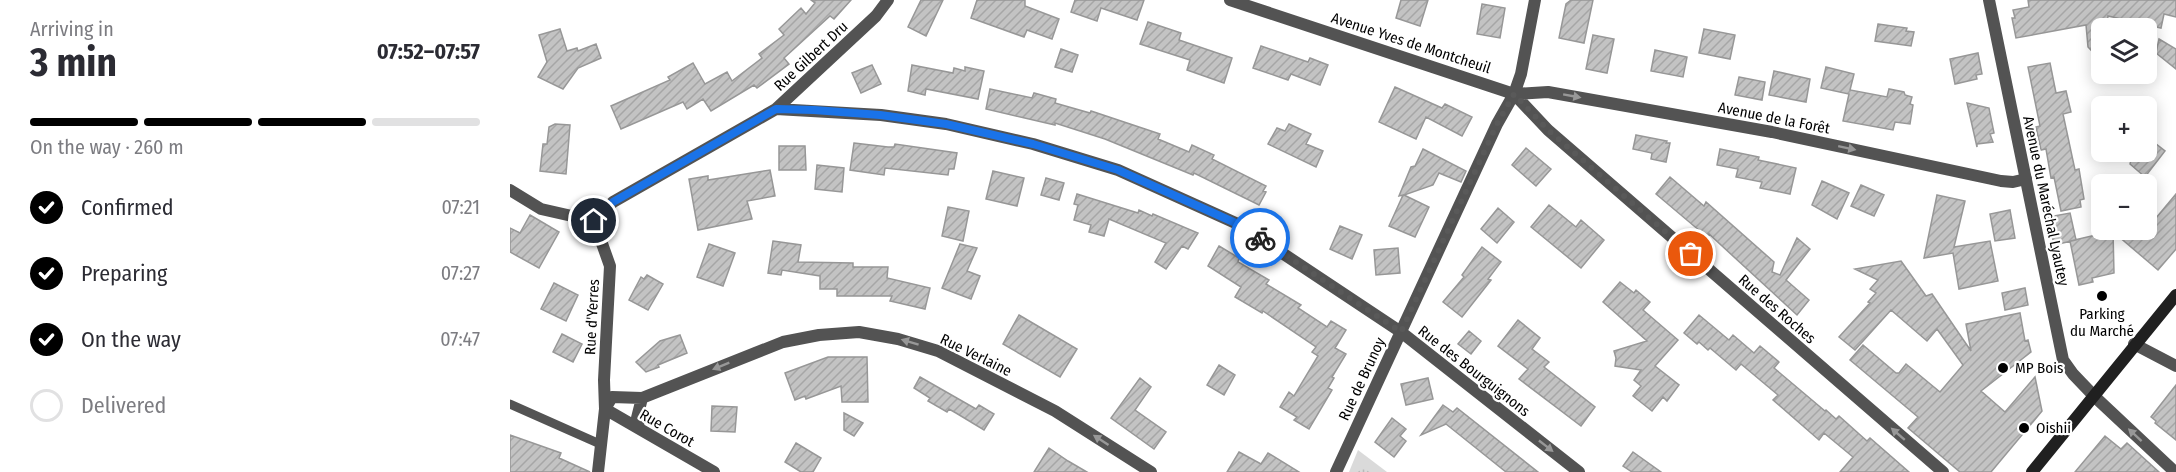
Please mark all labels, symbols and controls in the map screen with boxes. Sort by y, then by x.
street label: Avenue Yves de Montcheuil [1329,9,1493,77]
text: Arriving in [30,17,114,41]
street label: Rue Gilbert Dru [770,17,852,95]
map controls [2091,18,2157,240]
button: layers [2091,18,2157,84]
text: 07:52–07:57 [377,38,480,65]
text: 3 min [30,40,117,86]
one-way arrow [1563,92,1582,101]
button: + [2091,96,2157,162]
street label: Avenue de la Forêt [1717,98,1831,138]
street label: Avenue du Maréchal Lyautey [2019,114,2073,288]
text: On the way · 260 m [30,135,184,159]
one-way arrow [1837,144,1856,153]
button: − [2091,174,2157,240]
icon: check [30,191,63,224]
text: Confirmed [81,194,174,221]
text: 07:21 [441,195,480,219]
pin [568,195,619,246]
icon: home [577,204,610,237]
courier [1230,208,1290,268]
icon: bike [1244,222,1277,255]
pin [1665,228,1716,279]
icon: bag [1674,237,1707,270]
icon: check [30,257,63,290]
text: Preparing [81,260,167,287]
text: 07:27 [441,261,480,285]
street label: Rue des Roches [1735,271,1819,347]
street label: Rue d'Yerres [581,279,603,355]
marker: Parking du Marché [2095,289,2109,303]
place label: Parking du Marché [2070,305,2134,340]
street label: Rue des Bourguignons [1414,322,1534,420]
icon: check [30,323,63,356]
text: On the way [81,326,181,353]
text: 07:47 [440,327,480,351]
street label: Rue Verlaine [937,330,1015,380]
street label: Rue de Brunoy [1335,334,1389,423]
one-way arrow [901,337,919,346]
place label: MP Bois [2015,359,2063,377]
marker: MP Bois [1996,361,2010,375]
one-way arrow [712,362,730,372]
text: Delivered [81,392,166,419]
street label: Rue Corot [637,405,697,451]
place label: Oishii [2036,419,2071,437]
marker: Oishii [2017,421,2031,435]
one-way arrow [1891,427,1906,441]
one-way arrow [2127,428,2142,442]
one-way arrow [1093,435,1109,446]
one-way arrow [1538,440,1554,453]

